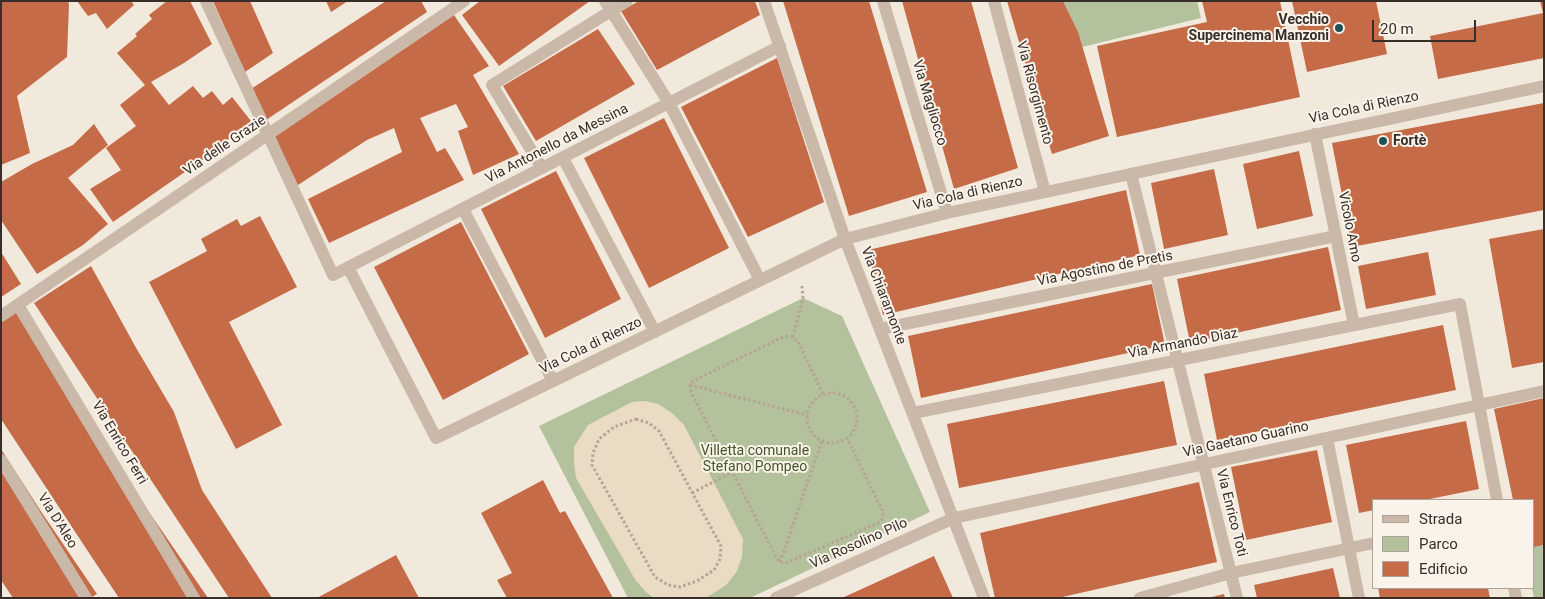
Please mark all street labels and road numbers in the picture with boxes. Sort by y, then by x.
street label: Via Risorgimento [1012,39,1056,147]
street label: Via Magliocco [908,58,950,148]
street label: Via Cola di Rienzo [1308,88,1420,128]
street label: Via Antonello da Messina [483,101,631,187]
street label: Via delle Grazie [181,112,269,180]
street label: Via Cola di Rienzo [912,173,1024,215]
street label: Vicolo Amo [1334,190,1364,264]
street label: Via Chiaramonte [857,245,909,347]
street label: Via Agostino de Pretis [1036,248,1174,290]
street label: Via Cola di Rienzo [537,314,645,378]
street label: Via Armando Diaz [1127,325,1239,363]
street label: Via Enrico Ferri [88,398,150,488]
street label: Via Gaetano Guarino [1182,418,1310,462]
street label: Via Enrico Toti [1212,467,1250,559]
street label: Via D'Aleo [33,490,81,552]
street label: Via Rosolino Pilo [808,515,910,573]

